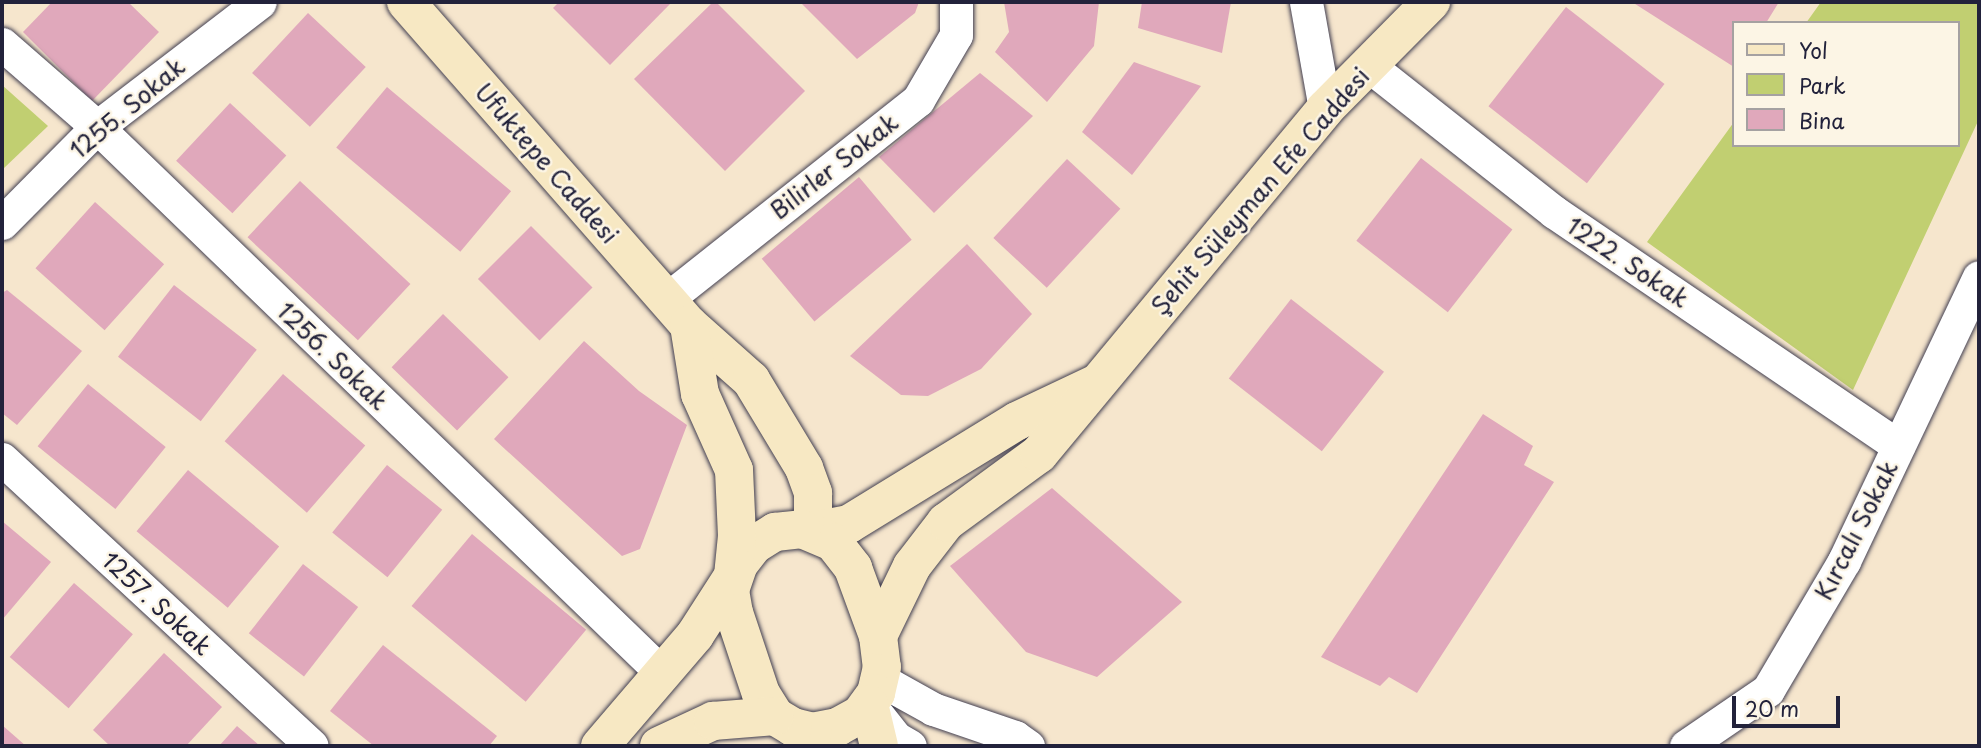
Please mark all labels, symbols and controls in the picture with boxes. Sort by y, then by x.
legend [1732,21,1960,147]
text: Yol [1799,34,1828,66]
street label: 1255. Sokak [64,52,190,164]
street label: Şehit Süleyman Efe Caddesi [1144,60,1376,322]
text: Park [1799,69,1846,101]
street label: Ufuktepe Caddesi [470,77,624,249]
text: Bina [1799,104,1844,136]
street label: Bilirler Sokak [764,107,904,225]
street label: 1222. Sokak [1560,210,1696,314]
street label: 1256. Sokak [271,296,395,416]
street label: Kırcalı Sokak [1808,455,1904,605]
street label: 1257. Sokak [97,545,217,661]
scale bar [1736,682,1844,726]
text: 20 m [1745,692,1799,724]

